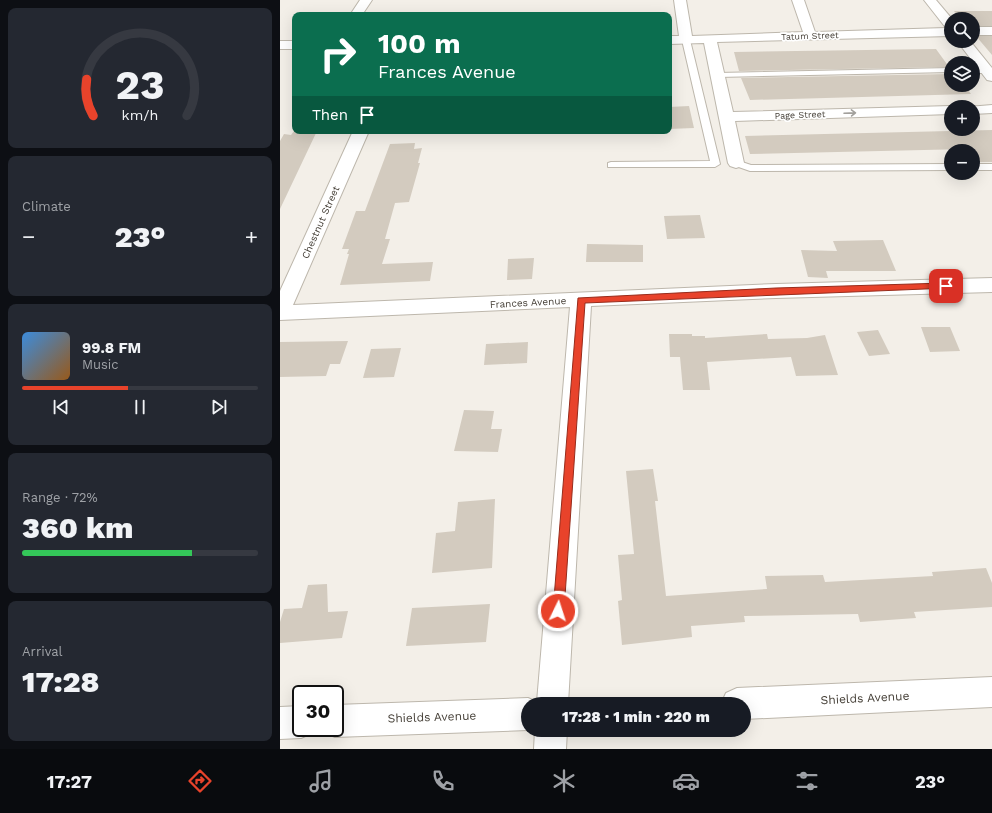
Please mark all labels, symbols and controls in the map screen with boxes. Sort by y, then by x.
map controls [944,12,980,180]
button: search [944,12,980,48]
text: 100 m [378,27,461,60]
icon: right [312,28,364,80]
street label: Tatum Street [781,30,839,42]
button: layers [944,56,980,92]
text: 23 [115,60,165,109]
text: Frances Avenue [378,61,516,82]
button: + [944,100,980,136]
icon: arrive [356,104,378,126]
text: Then [312,106,348,124]
text: km/h [122,107,158,123]
street label: Page Street [774,109,826,121]
one-way arrow [843,109,856,117]
button: − [944,144,980,180]
street label: Chestnut Street [299,183,342,260]
text: Climate [22,199,71,214]
text: 23° [114,219,166,254]
text: − [22,224,35,249]
text: + [245,224,258,249]
pin [929,269,963,303]
icon: arrive [935,275,957,297]
street label: Frances Avenue [490,295,567,310]
text: 99.8 FM [82,339,141,357]
text: Music [82,357,119,372]
icon: previous [50,396,72,418]
icon: pause [129,396,151,418]
icon: next [208,396,230,418]
text: Range · 72% [22,490,98,505]
text: 360 km [22,510,133,545]
position arrow [537,590,579,632]
text: Arrival [22,644,63,659]
text: 17:28 [22,664,99,699]
speed limit sign: 30 [292,685,344,737]
street label: Shields Avenue [820,689,910,707]
street label: Shields Avenue [387,708,477,726]
text: 17:28 · 1 min · 220 m [562,708,710,726]
icon: directions [186,767,214,795]
icon: music [307,767,335,795]
icon: phone [429,767,457,795]
icon: climate [550,767,578,795]
icon: car [672,767,700,795]
icon: filters [793,767,821,795]
text: 17:27 [47,771,92,792]
text: 23° [915,771,945,792]

